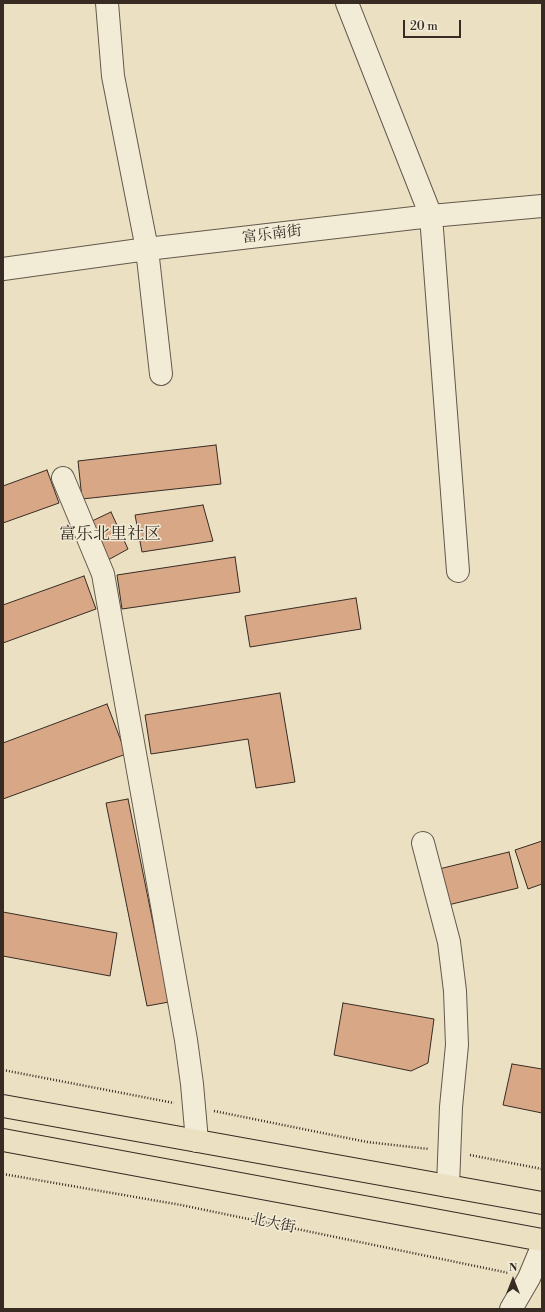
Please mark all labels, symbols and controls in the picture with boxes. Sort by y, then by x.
scale bar [405,12,463,38]
text: 20 m [410,19,438,34]
street label: 富乐南街 [241,222,303,248]
district label: 富乐北里社区 [59,525,161,545]
street label: 北大街 [249,1211,297,1237]
north arrow [493,1260,533,1300]
text: N [509,1261,517,1275]

